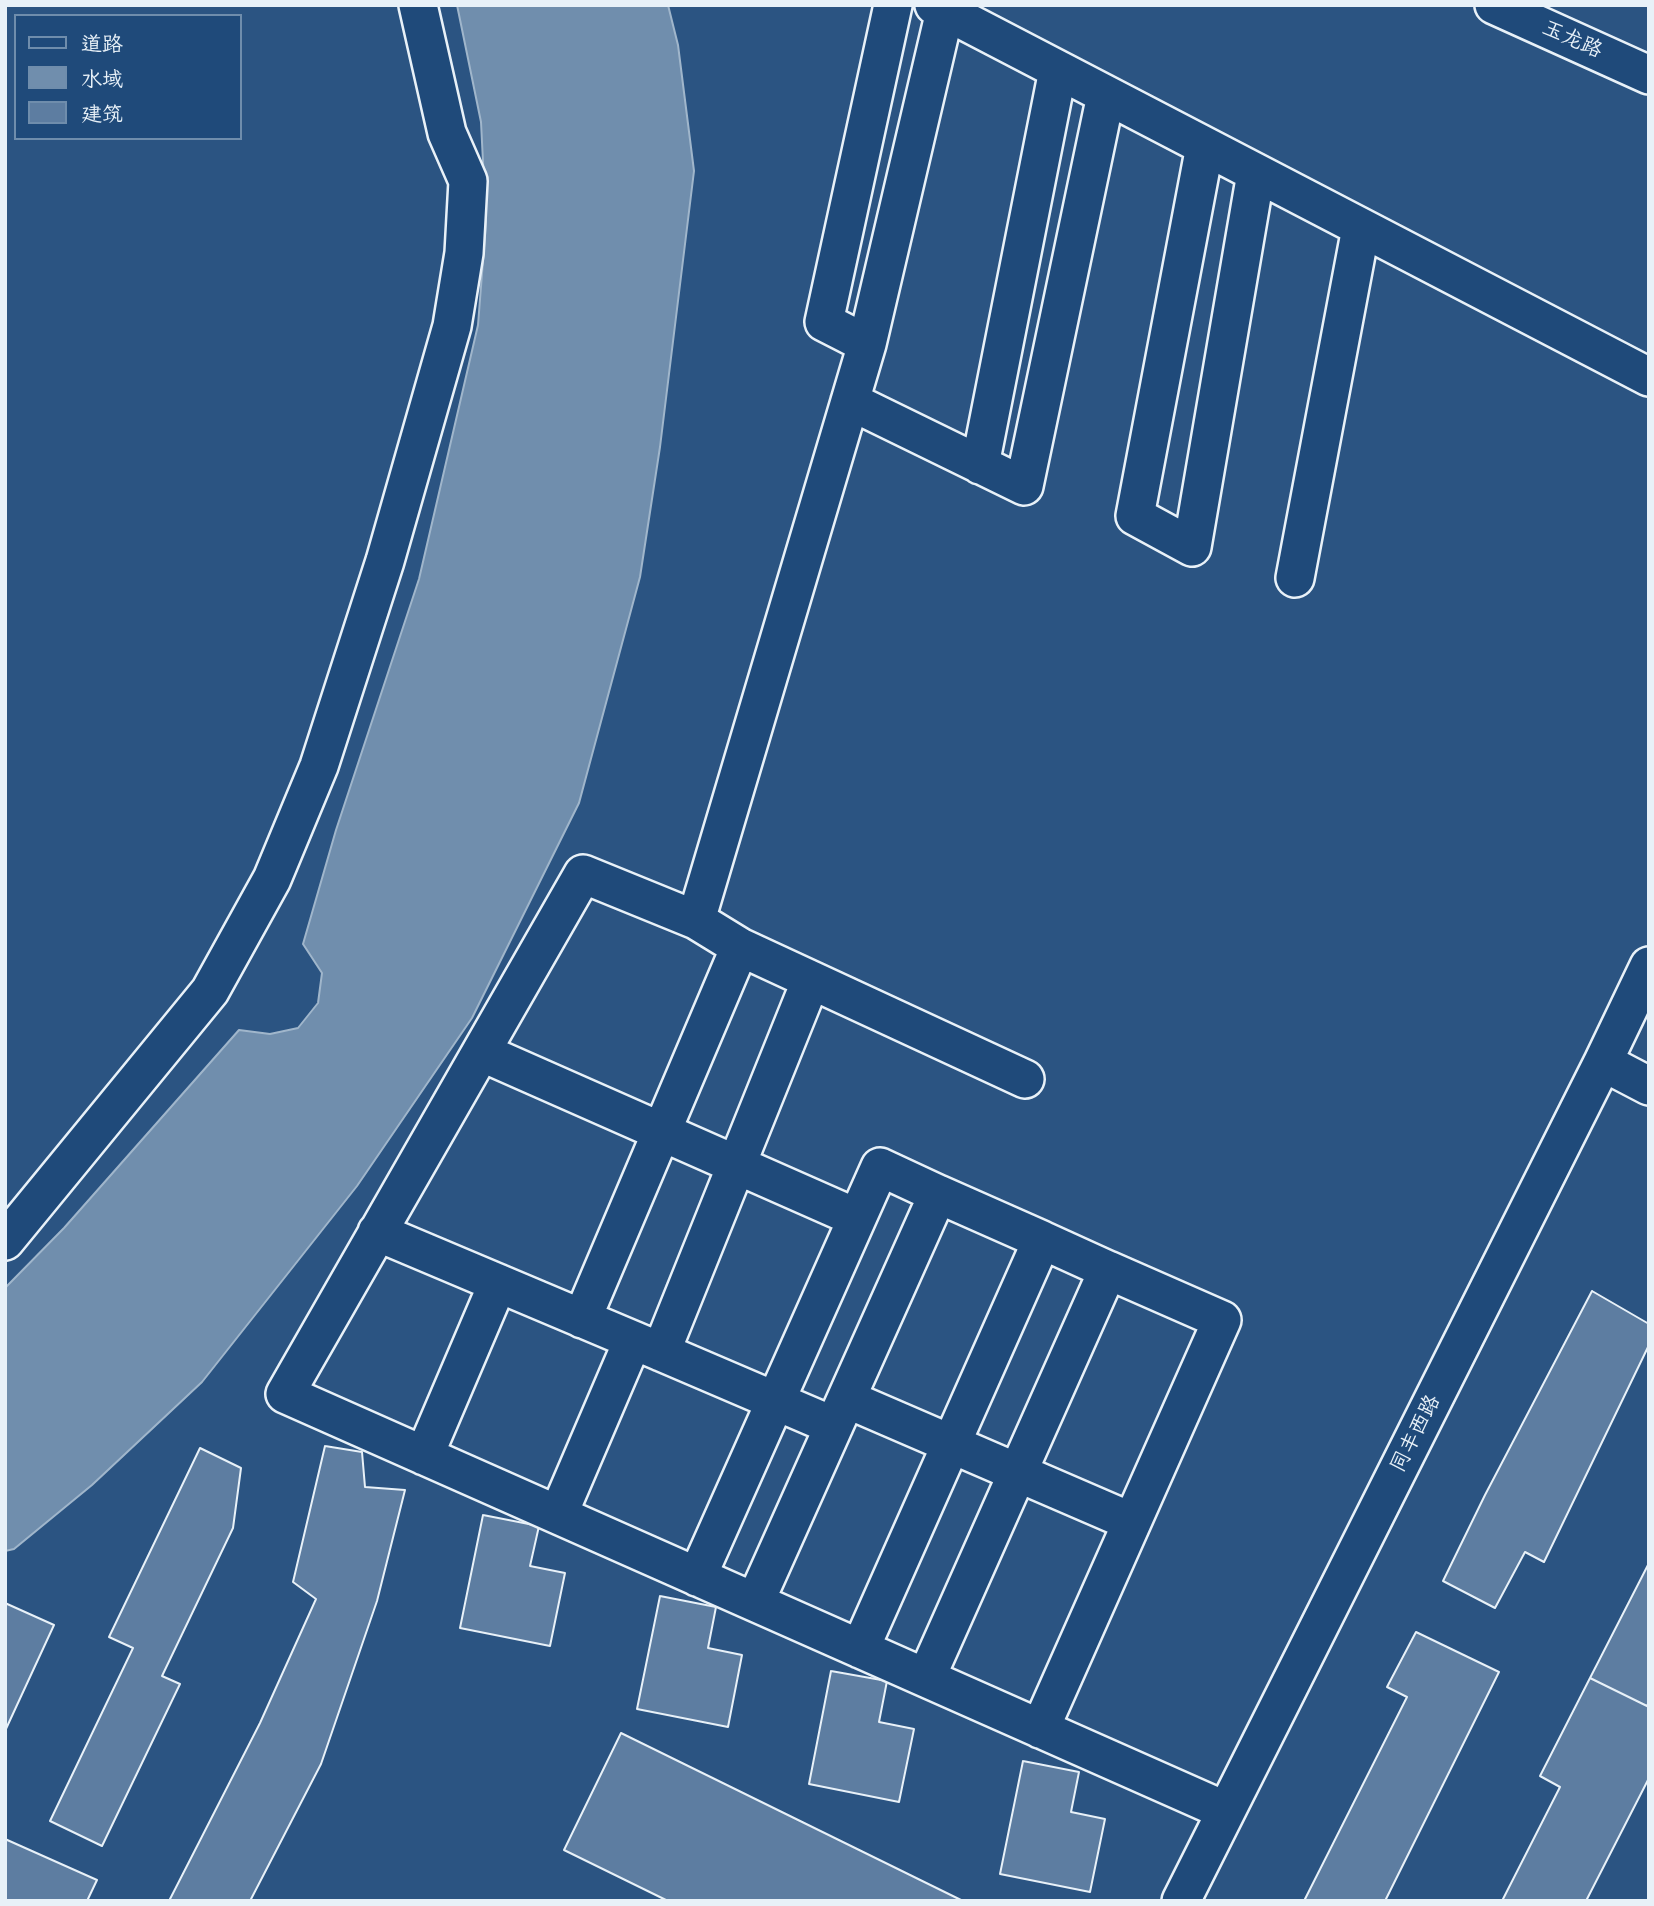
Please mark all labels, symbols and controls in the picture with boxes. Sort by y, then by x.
legend [14,14,242,140]
street label: 玉龙路 [1538,16,1606,64]
text: 道路 [81,31,123,56]
text: 水域 [81,66,123,91]
text: 建筑 [81,101,123,126]
street label: 同丰西路 [1386,1391,1446,1477]

